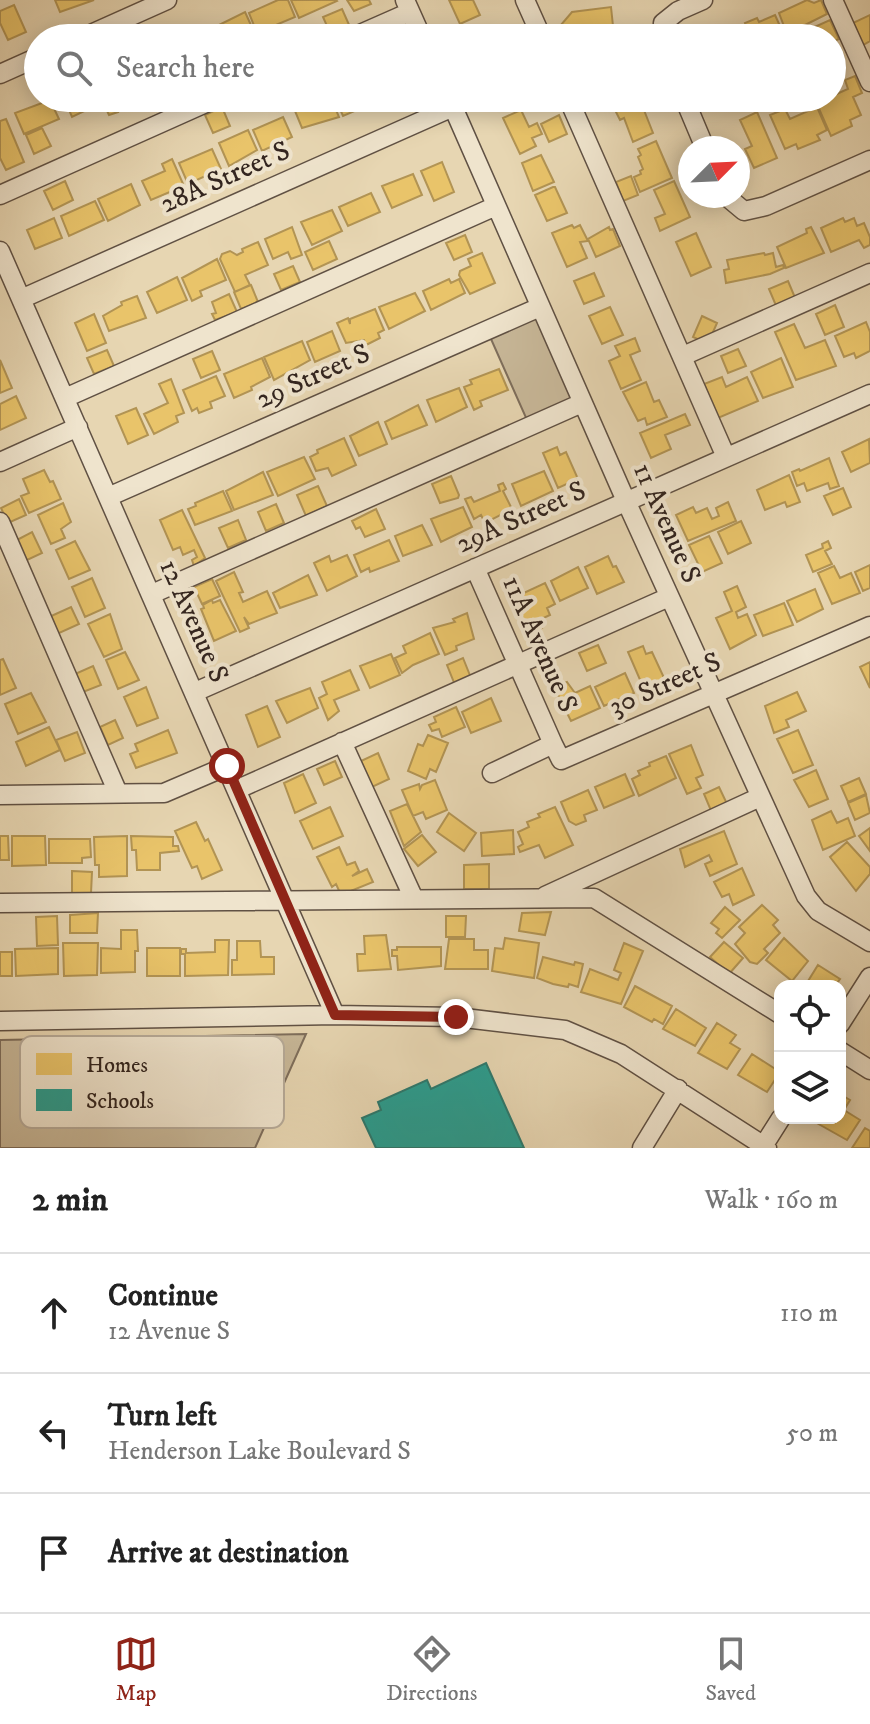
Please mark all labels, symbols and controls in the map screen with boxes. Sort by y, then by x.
search box [24,24,846,112]
icon: search [52,46,96,90]
text: Search here [116,50,255,87]
street label: 28A Street S [155,133,295,221]
north arrow [678,136,750,208]
street label: 29 Street S [251,335,375,417]
street label: 11 Avenue S [625,457,709,589]
street label: 29A Street S [451,473,591,561]
street label: 12 Avenue S [151,554,237,688]
street label: 11A Avenue S [494,570,586,718]
street label: 30 Street S [604,644,726,724]
route start [209,748,245,784]
map controls [774,980,846,1124]
button: locate [774,980,846,1052]
route end [438,999,474,1035]
legend [20,1036,284,1128]
text: Homes [86,1052,148,1079]
button: layers [774,1052,846,1124]
text: Schools [86,1088,154,1115]
text: 2 min [32,1179,108,1221]
text: Walk · 160 m [705,1184,838,1217]
text: Continue [108,1278,218,1315]
icon: ahead [32,1291,76,1335]
text: 110 m [780,1297,838,1330]
text: 12 Avenue S [108,1315,230,1348]
text: Turn left [108,1398,217,1435]
icon: left [32,1411,76,1455]
text: 50 m [786,1417,838,1450]
text: Henderson Lake Boulevard S [108,1435,411,1468]
icon: arrive [32,1531,76,1575]
text: Arrive at destination [108,1535,349,1572]
tab: Map [114,1632,158,1707]
tab: Directions [386,1632,477,1707]
tab: Saved [705,1632,756,1707]

